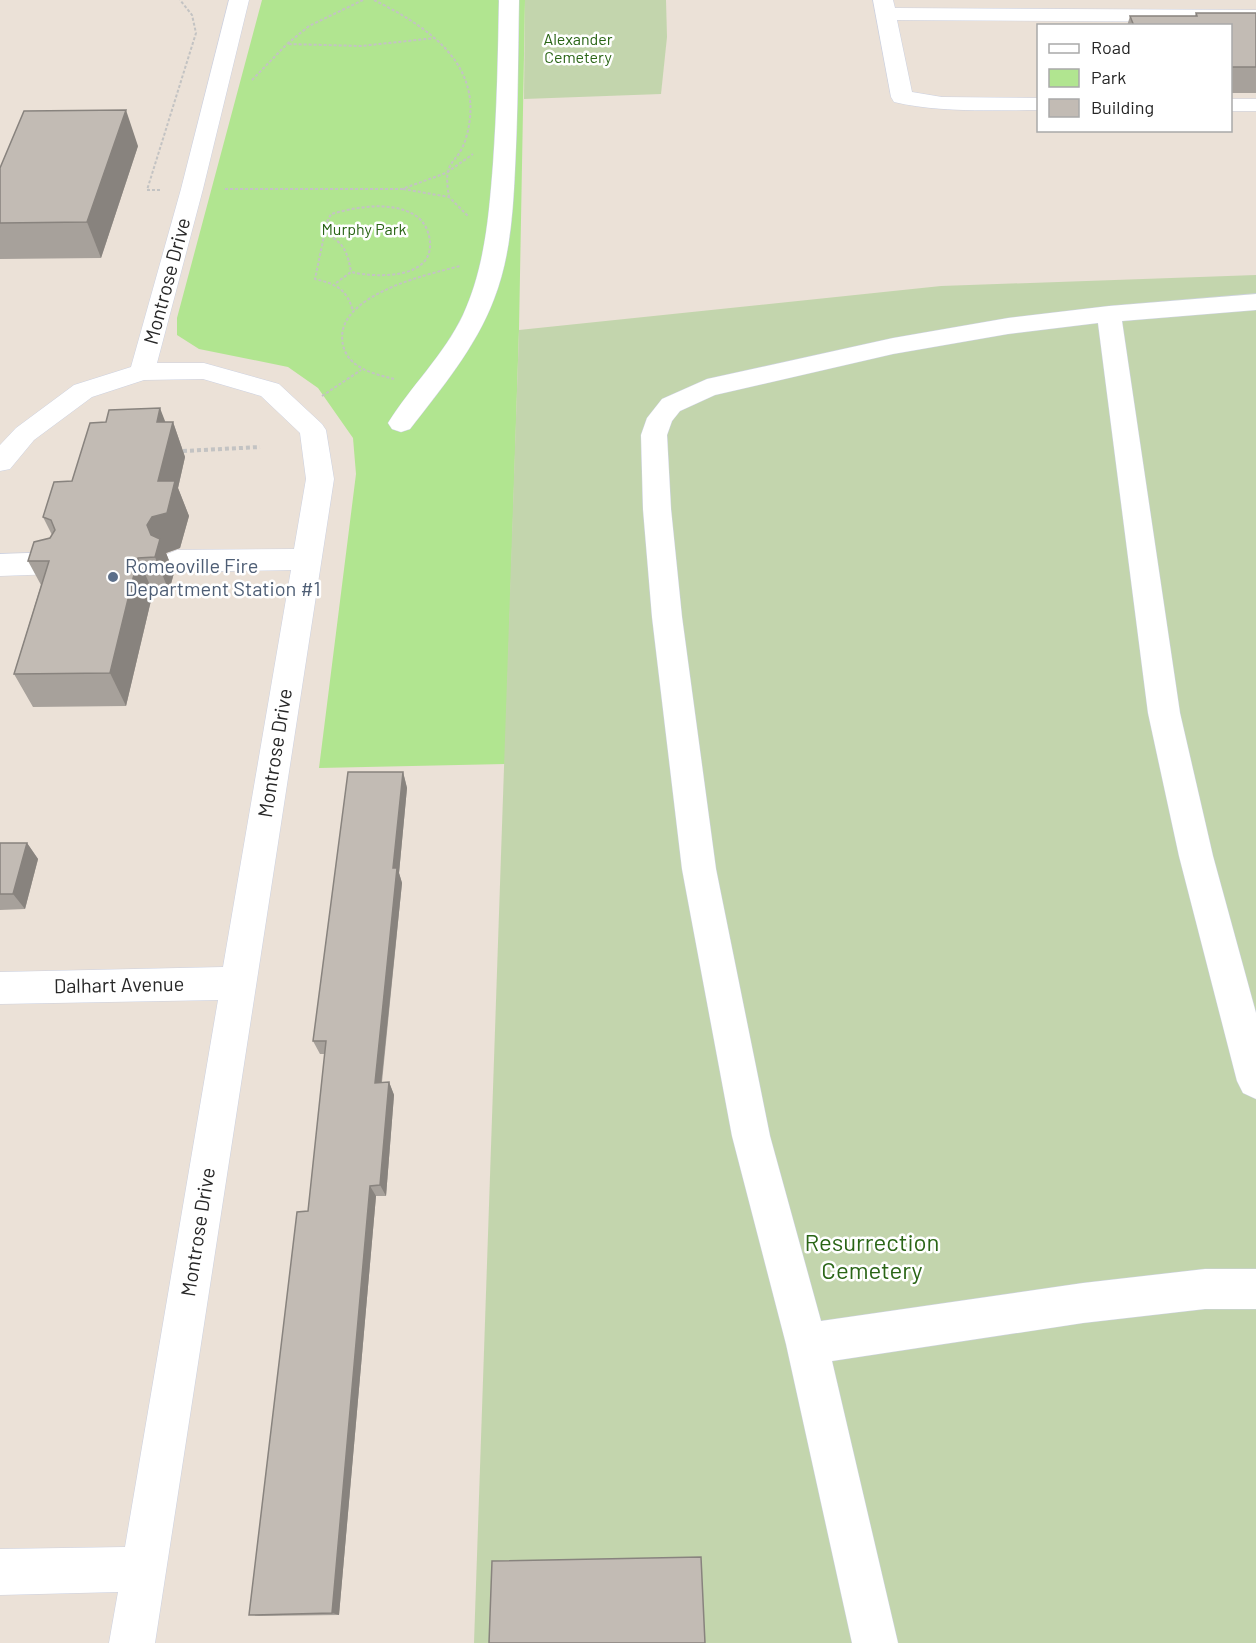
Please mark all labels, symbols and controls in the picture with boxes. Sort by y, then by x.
legend [1037,24,1232,132]
park label: Alexander Cemetery [543,29,613,66]
text: Road [1091,36,1131,58]
text: Park [1091,66,1126,88]
text: Building [1091,96,1154,118]
street label: Montrose Drive [138,215,194,347]
park label: Murphy Park [321,219,407,238]
place label: Romeoville Fire Department Station #1 [125,553,321,600]
marker: Romeoville Fire Department Station #1 [106,570,120,584]
street label: Montrose Drive [252,687,296,819]
street label: Dalhart Avenue [54,971,184,997]
street label: Montrose Drive [175,1166,219,1298]
park label: Resurrection Cemetery [804,1227,940,1284]

